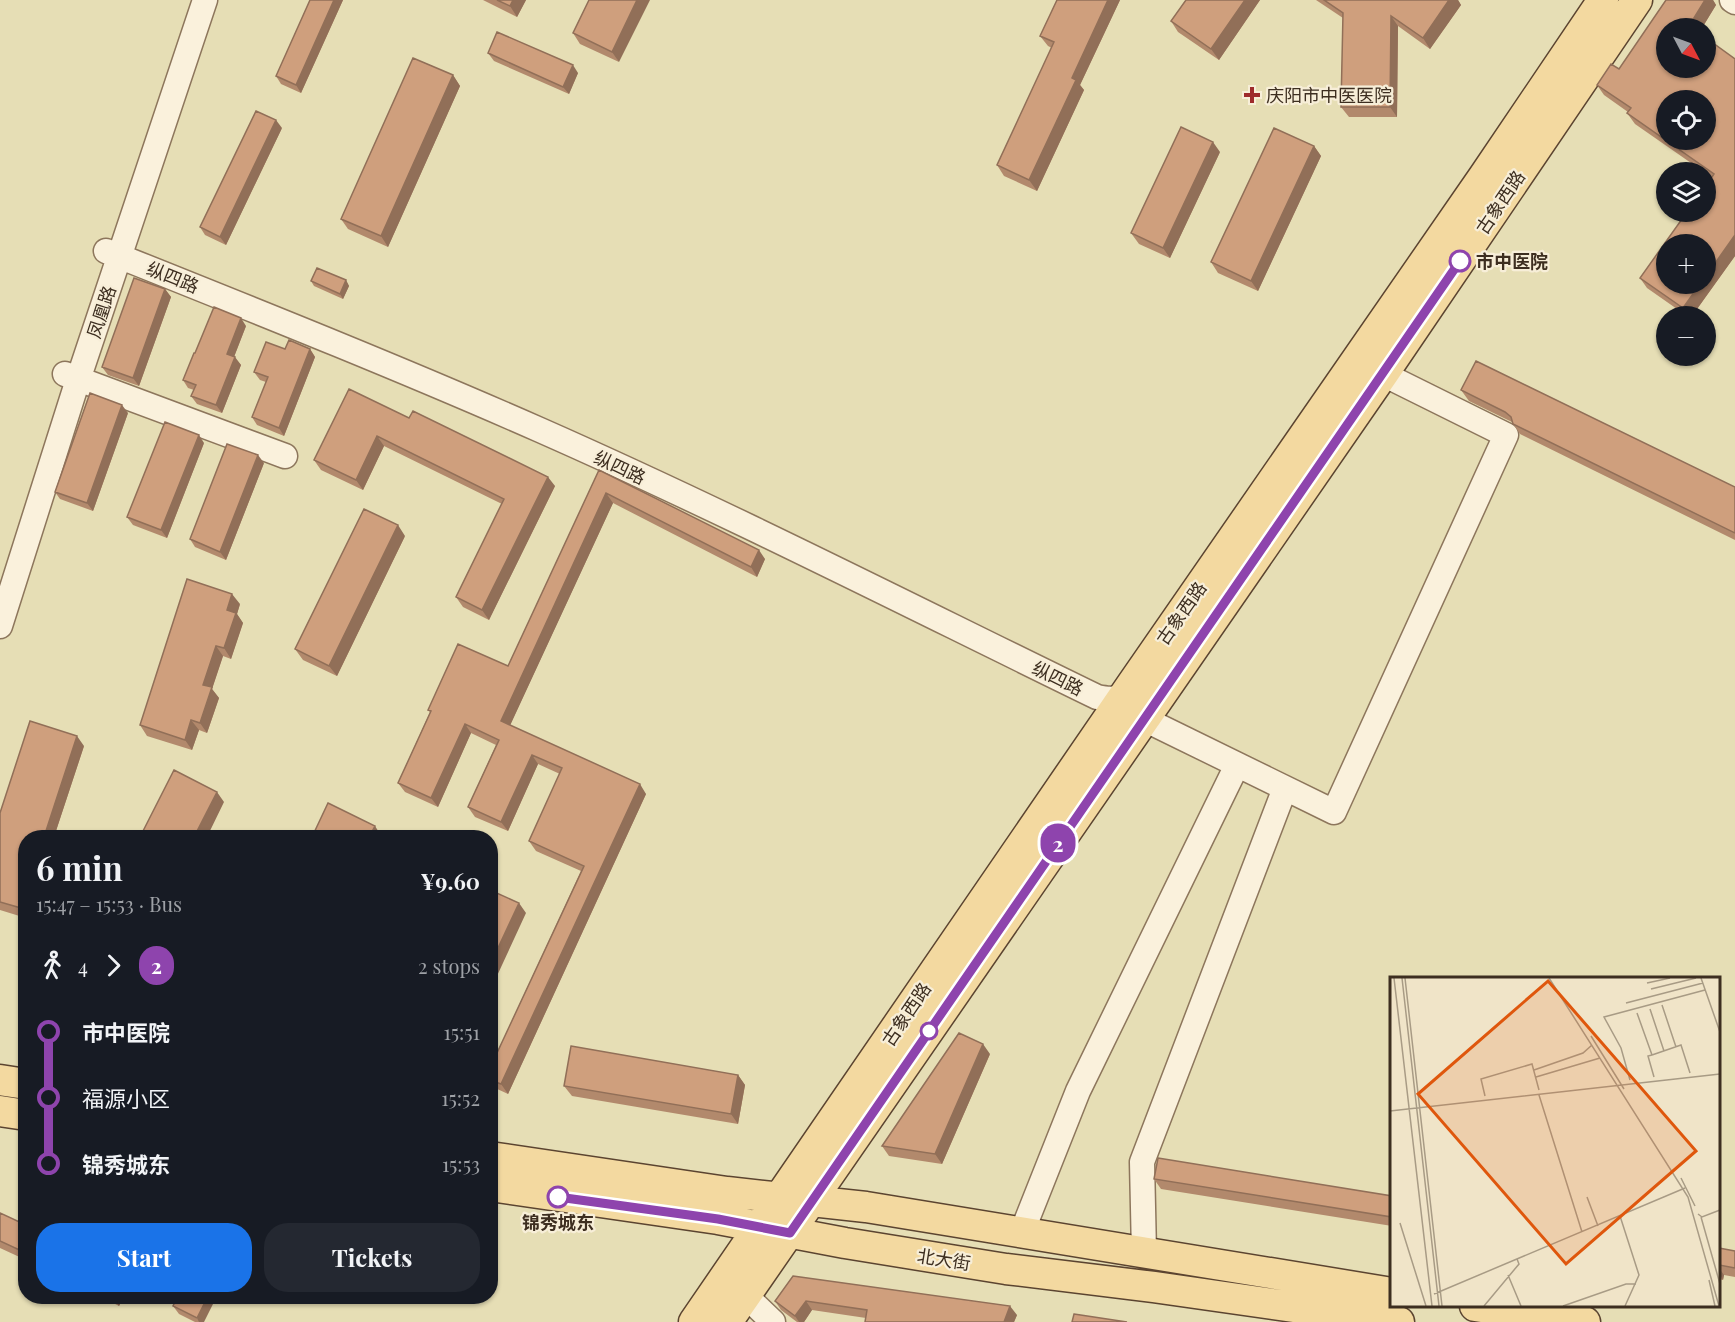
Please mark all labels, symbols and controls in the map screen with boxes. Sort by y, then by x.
north arrow [1656,18,1716,78]
map controls [1656,18,1716,366]
place label: 庆阳市中医医院 [1266,83,1392,107]
marker: 庆阳市中医医院 [1243,86,1261,104]
button: locate [1656,90,1716,150]
button: layers [1656,162,1716,222]
street label: 古象西路 [1470,165,1530,239]
button: + [1656,234,1716,294]
place label: 市中医院 [1476,249,1548,273]
marker: 市中医院 [1449,250,1471,272]
street label: 纵四路 [143,256,203,298]
street label: 凤凰路 [81,283,121,341]
button: − [1656,306,1716,366]
street label: 纵四路 [590,445,650,489]
street label: 古象西路 [1151,577,1211,649]
street label: 纵四路 [1028,655,1088,701]
line badge: 2 [1038,824,1078,862]
text: 2 [1053,829,1063,857]
text: 6 min [36,845,123,889]
text: ¥9.60 [420,866,480,896]
text: 15:47 – 15:53 · Bus [36,890,182,917]
icon: walk [36,949,69,982]
icon: forward [97,949,130,982]
text: 2 [151,951,162,979]
text: 4 [78,952,88,979]
text: 2 stops [418,952,480,979]
street label: 古象西路 [876,977,936,1051]
inset map [1390,977,1720,1307]
text: 市中医院 [82,1017,170,1047]
text: 15:51 [444,1018,480,1045]
unlabelled marker [920,1022,938,1040]
text: 福源小区 [82,1083,170,1113]
text: 15:52 [441,1084,480,1111]
text: 锦秀城东 [82,1149,170,1179]
text: 15:53 [442,1150,480,1177]
marker: 锦秀城东 [547,1186,569,1208]
place label: 锦秀城东 [522,1210,594,1234]
button: Start [36,1223,252,1292]
button: Tickets [264,1223,480,1292]
street label: 北大街 [915,1243,973,1275]

